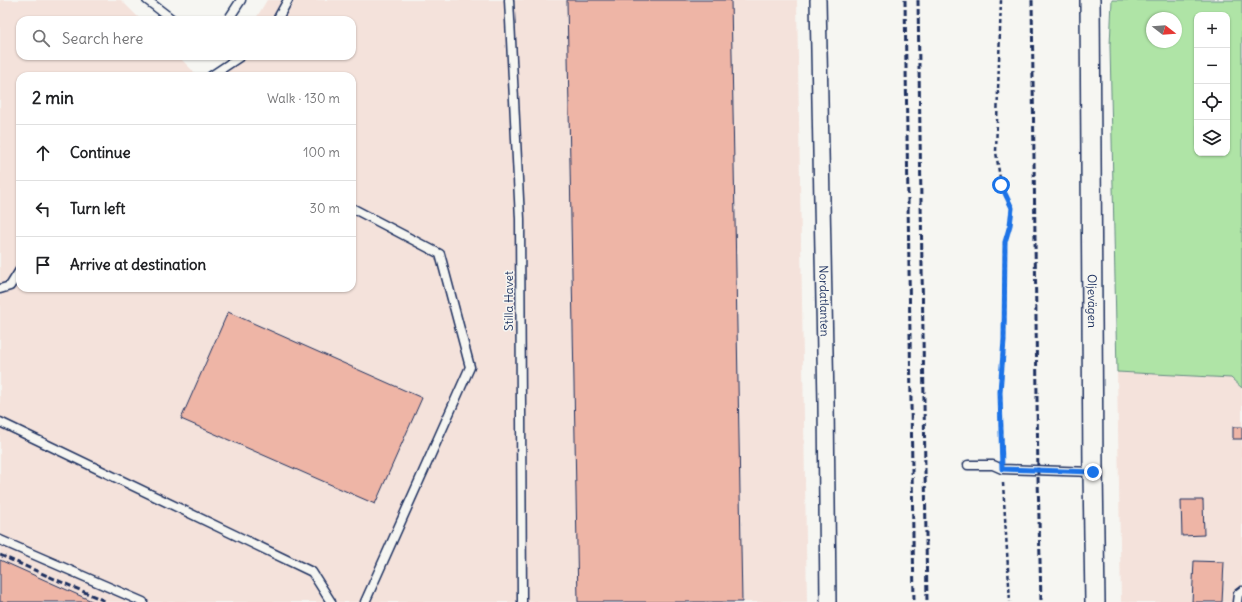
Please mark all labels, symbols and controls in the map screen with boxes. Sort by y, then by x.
north arrow [1146,12,1182,48]
map controls [1194,12,1230,156]
button: + [1194,12,1230,48]
search box [16,16,356,60]
icon: search [30,27,52,49]
text: Search here [62,29,143,48]
button: − [1194,48,1230,84]
button: locate [1194,84,1230,120]
text: 2 min [32,87,74,109]
text: Walk · 130 m [267,90,340,107]
button: layers [1194,120,1230,156]
icon: ahead [32,142,54,164]
text: Continue [70,143,131,162]
text: 100 m [303,144,340,161]
route start [992,176,1010,194]
icon: left [32,198,54,220]
text: Turn left [70,199,125,218]
text: 30 m [310,200,340,217]
icon: arrive [32,254,54,276]
text: Arrive at destination [70,255,206,274]
street label: Nordatlanten [816,265,833,337]
street label: Stilla Havet [501,271,516,331]
street label: Oljevägen [1085,274,1100,328]
route end [1084,463,1102,481]

